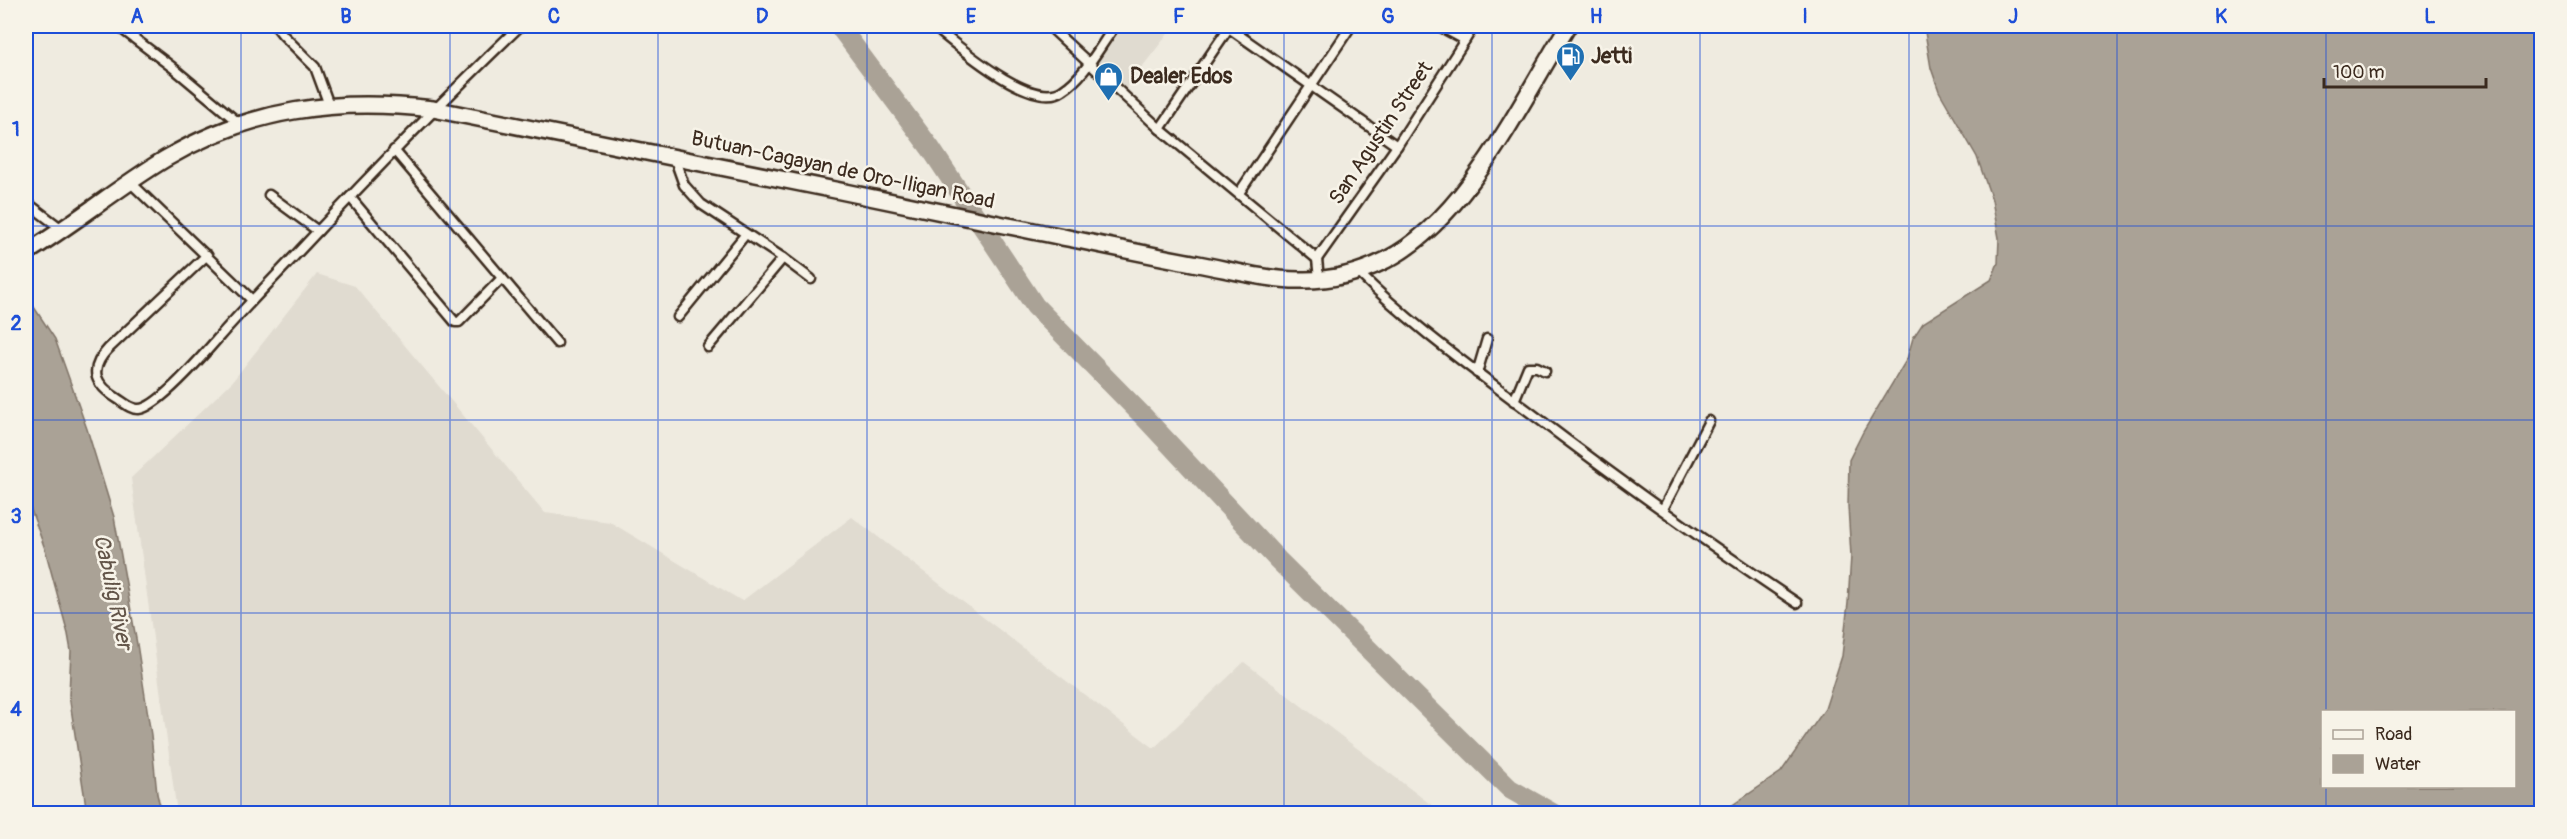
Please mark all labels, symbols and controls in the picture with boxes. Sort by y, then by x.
text: A [131,4,144,29]
text: B [340,4,352,29]
text: C [548,4,560,29]
text: D [756,4,769,29]
text: E [966,4,977,29]
text: F [1173,4,1185,29]
text: G [1381,4,1395,29]
text: H [1590,4,1603,29]
text: I [1802,4,1808,29]
text: J [2008,4,2018,29]
text: K [2215,4,2227,29]
text: L [2424,4,2436,29]
fuel station icon: Jetti [1554,40,1586,82]
place label: Jetti [1591,43,1632,70]
scale bar [2324,51,2486,89]
street label: San Agustin Street [1323,56,1439,210]
shop icon: Dealer Edos [1093,60,1125,102]
text: 100 m [2333,61,2385,84]
place label: Dealer Edos [1130,63,1233,90]
text: 1 [12,117,20,142]
street label: Butuan-Cagayan de Oro-Iligan Road [689,125,997,215]
text: 2 [10,311,22,336]
text: 3 [10,504,22,529]
water label: Cabulig River [87,532,139,655]
text: 4 [10,697,22,722]
legend [2321,710,2516,788]
text: Road [2375,723,2412,746]
text: Water [2375,753,2421,776]

